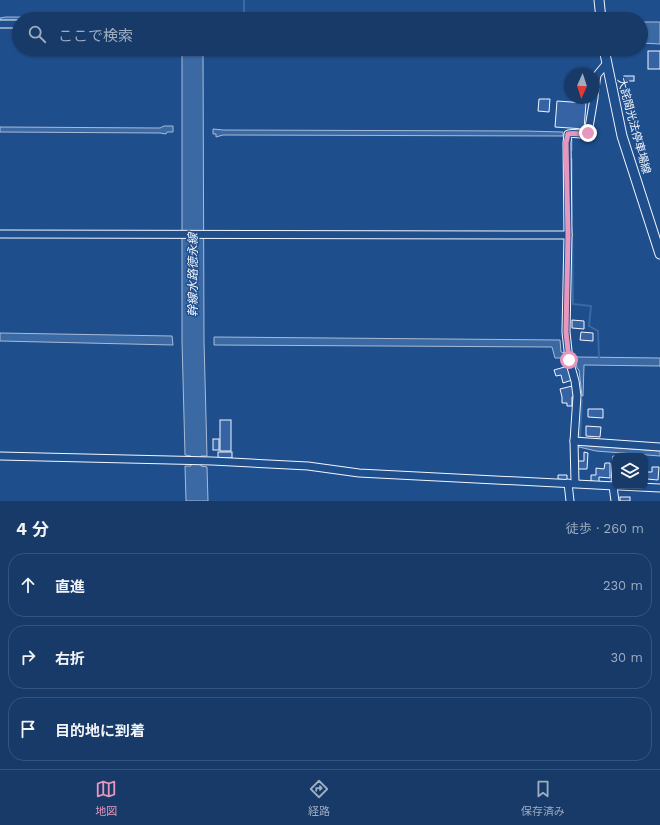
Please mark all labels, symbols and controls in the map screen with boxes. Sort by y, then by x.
search box [12,12,648,56]
icon: search [26,23,48,45]
text: ここで検索 [58,27,133,45]
north arrow [564,68,600,104]
street label: 大詫間光法停車場線 [615,77,653,175]
route end [579,124,597,142]
water label: 幹線水路徳永線 [186,231,200,317]
route start [560,351,578,369]
map controls [612,453,648,489]
button: layers [612,453,648,489]
text: 4 分 [16,519,49,539]
text: 徒歩 · 260 m [566,521,644,536]
icon: ahead [17,574,39,596]
text: 直進 [55,578,85,596]
text: 230 m [603,578,643,593]
icon: right [17,646,39,668]
text: 右折 [55,650,85,668]
text: 30 m [611,650,643,665]
icon: arrive [17,718,39,740]
text: 目的地に到着 [55,722,145,740]
tab: 地図 [95,778,117,818]
tab: 経路 [308,778,330,818]
tab: 保存済み [521,778,565,818]

